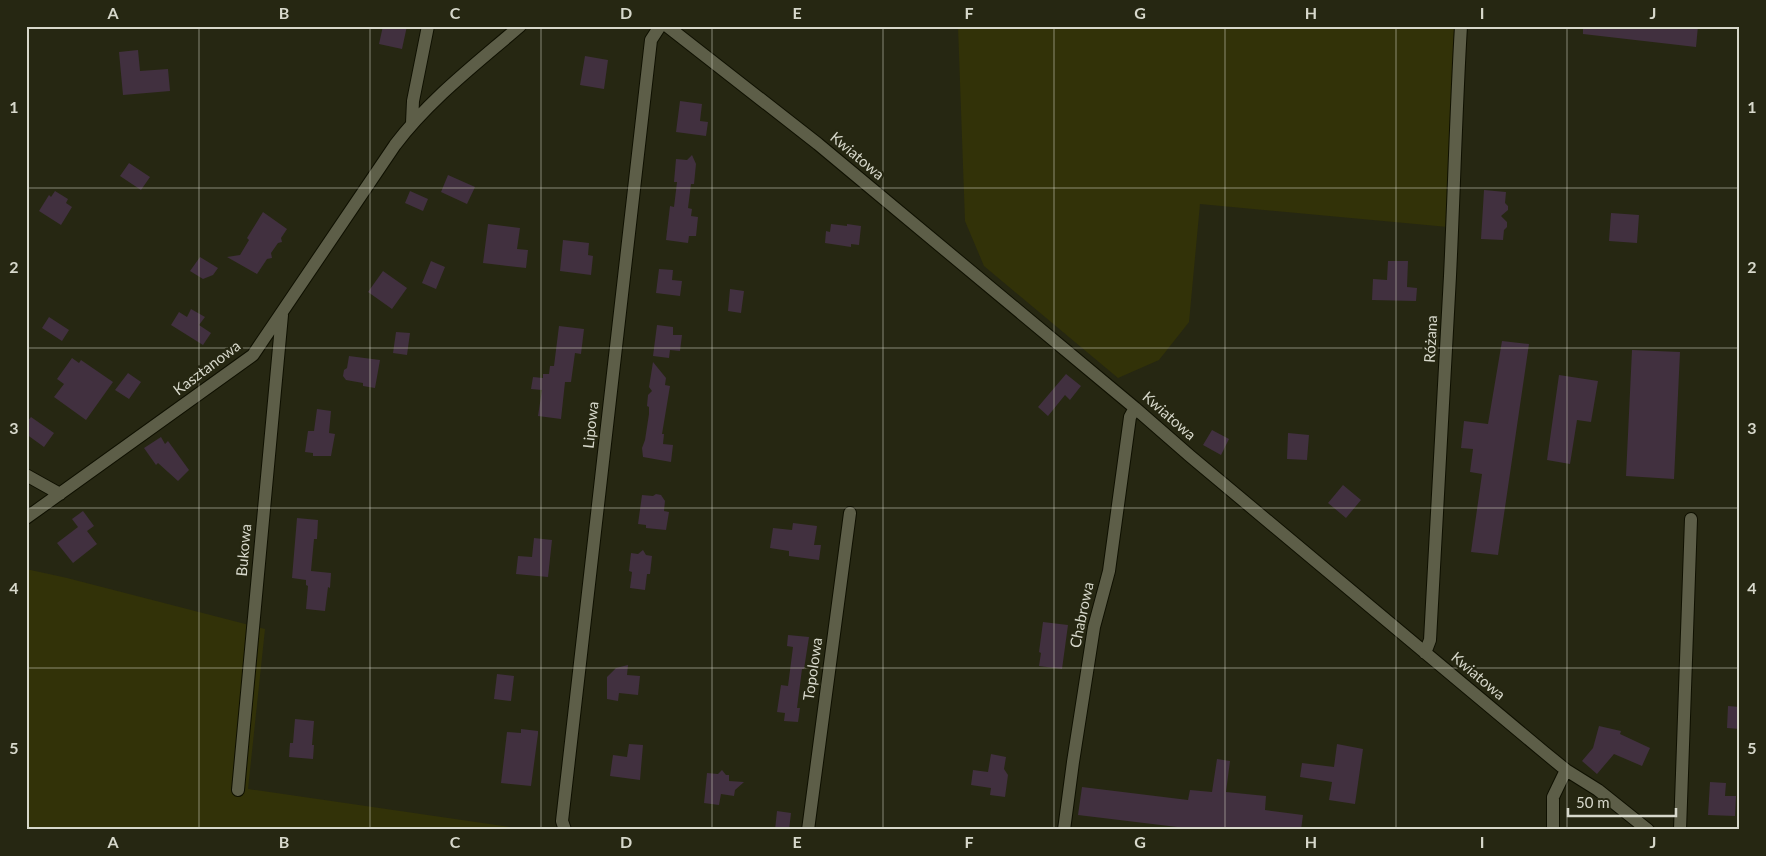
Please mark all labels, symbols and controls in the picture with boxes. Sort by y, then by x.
text: A [106,3,119,22]
text: B [279,3,289,22]
text: C [450,3,461,22]
text: D [620,3,632,22]
text: E [792,3,802,22]
text: F [964,3,974,22]
text: G [1134,3,1146,22]
text: H [1305,3,1317,22]
text: I [1480,3,1484,22]
text: J [1650,3,1656,22]
text: 1 [9,97,19,116]
text: 1 [1747,97,1757,116]
street label: Kwiatowa [827,127,888,183]
text: 2 [9,257,19,276]
text: 2 [1747,257,1757,276]
street label: Różana [1420,315,1440,363]
street label: Kasztanowa [169,336,244,398]
street label: Kwiatowa [1139,387,1200,443]
street label: Lipowa [579,400,601,449]
text: 3 [9,418,19,437]
text: 3 [1747,418,1757,437]
street label: Bukowa [232,523,254,577]
text: 4 [9,578,19,597]
text: 4 [1747,578,1757,597]
street label: Chabrowa [1065,580,1097,649]
street label: Topolowa [799,636,825,702]
street label: Kwiatowa [1448,647,1509,703]
text: 5 [9,738,19,757]
text: 5 [1747,738,1757,757]
scale bar [1568,786,1676,818]
text: 50 m [1576,793,1610,811]
text: A [106,832,119,851]
text: B [279,832,289,851]
text: C [450,832,461,851]
text: D [620,832,632,851]
text: E [792,832,802,851]
text: F [964,832,974,851]
text: G [1134,832,1146,851]
text: H [1305,832,1317,851]
text: I [1480,832,1484,851]
text: J [1650,832,1656,851]

